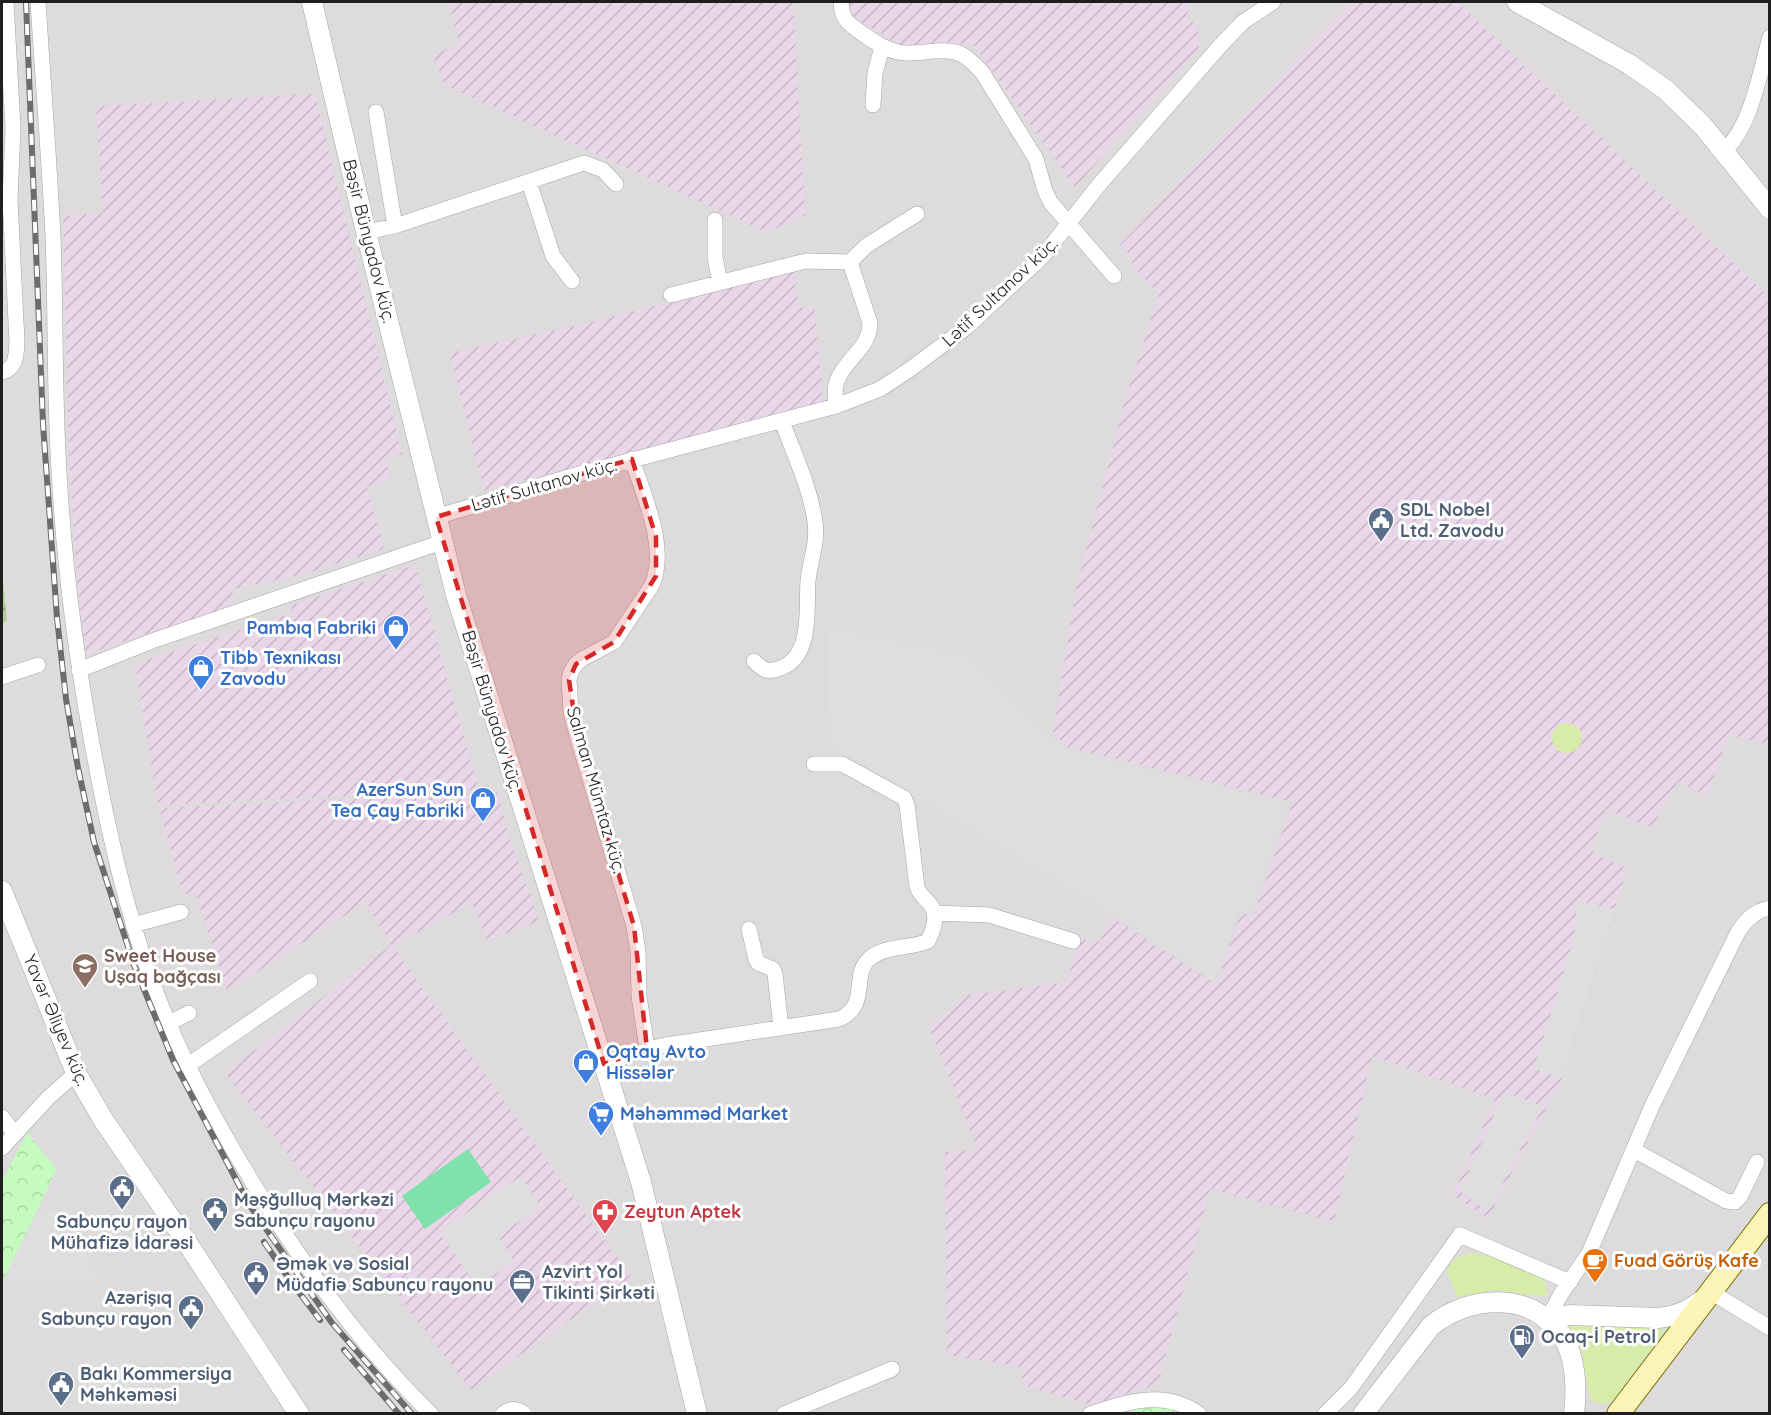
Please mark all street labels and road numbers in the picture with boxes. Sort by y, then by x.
street label: Bəşir Bünyadov küç. [338,157,401,325]
street label: Lətif Sultanov küç. [937,232,1063,351]
street label: Lətif Sultanov küç. [468,453,619,516]
street label: Bəşir Bünyadov küç. [457,627,528,795]
street label: Salman Mümtaz küç. [562,704,631,876]
street label: Yavər Əliyev küç. [18,951,94,1089]

